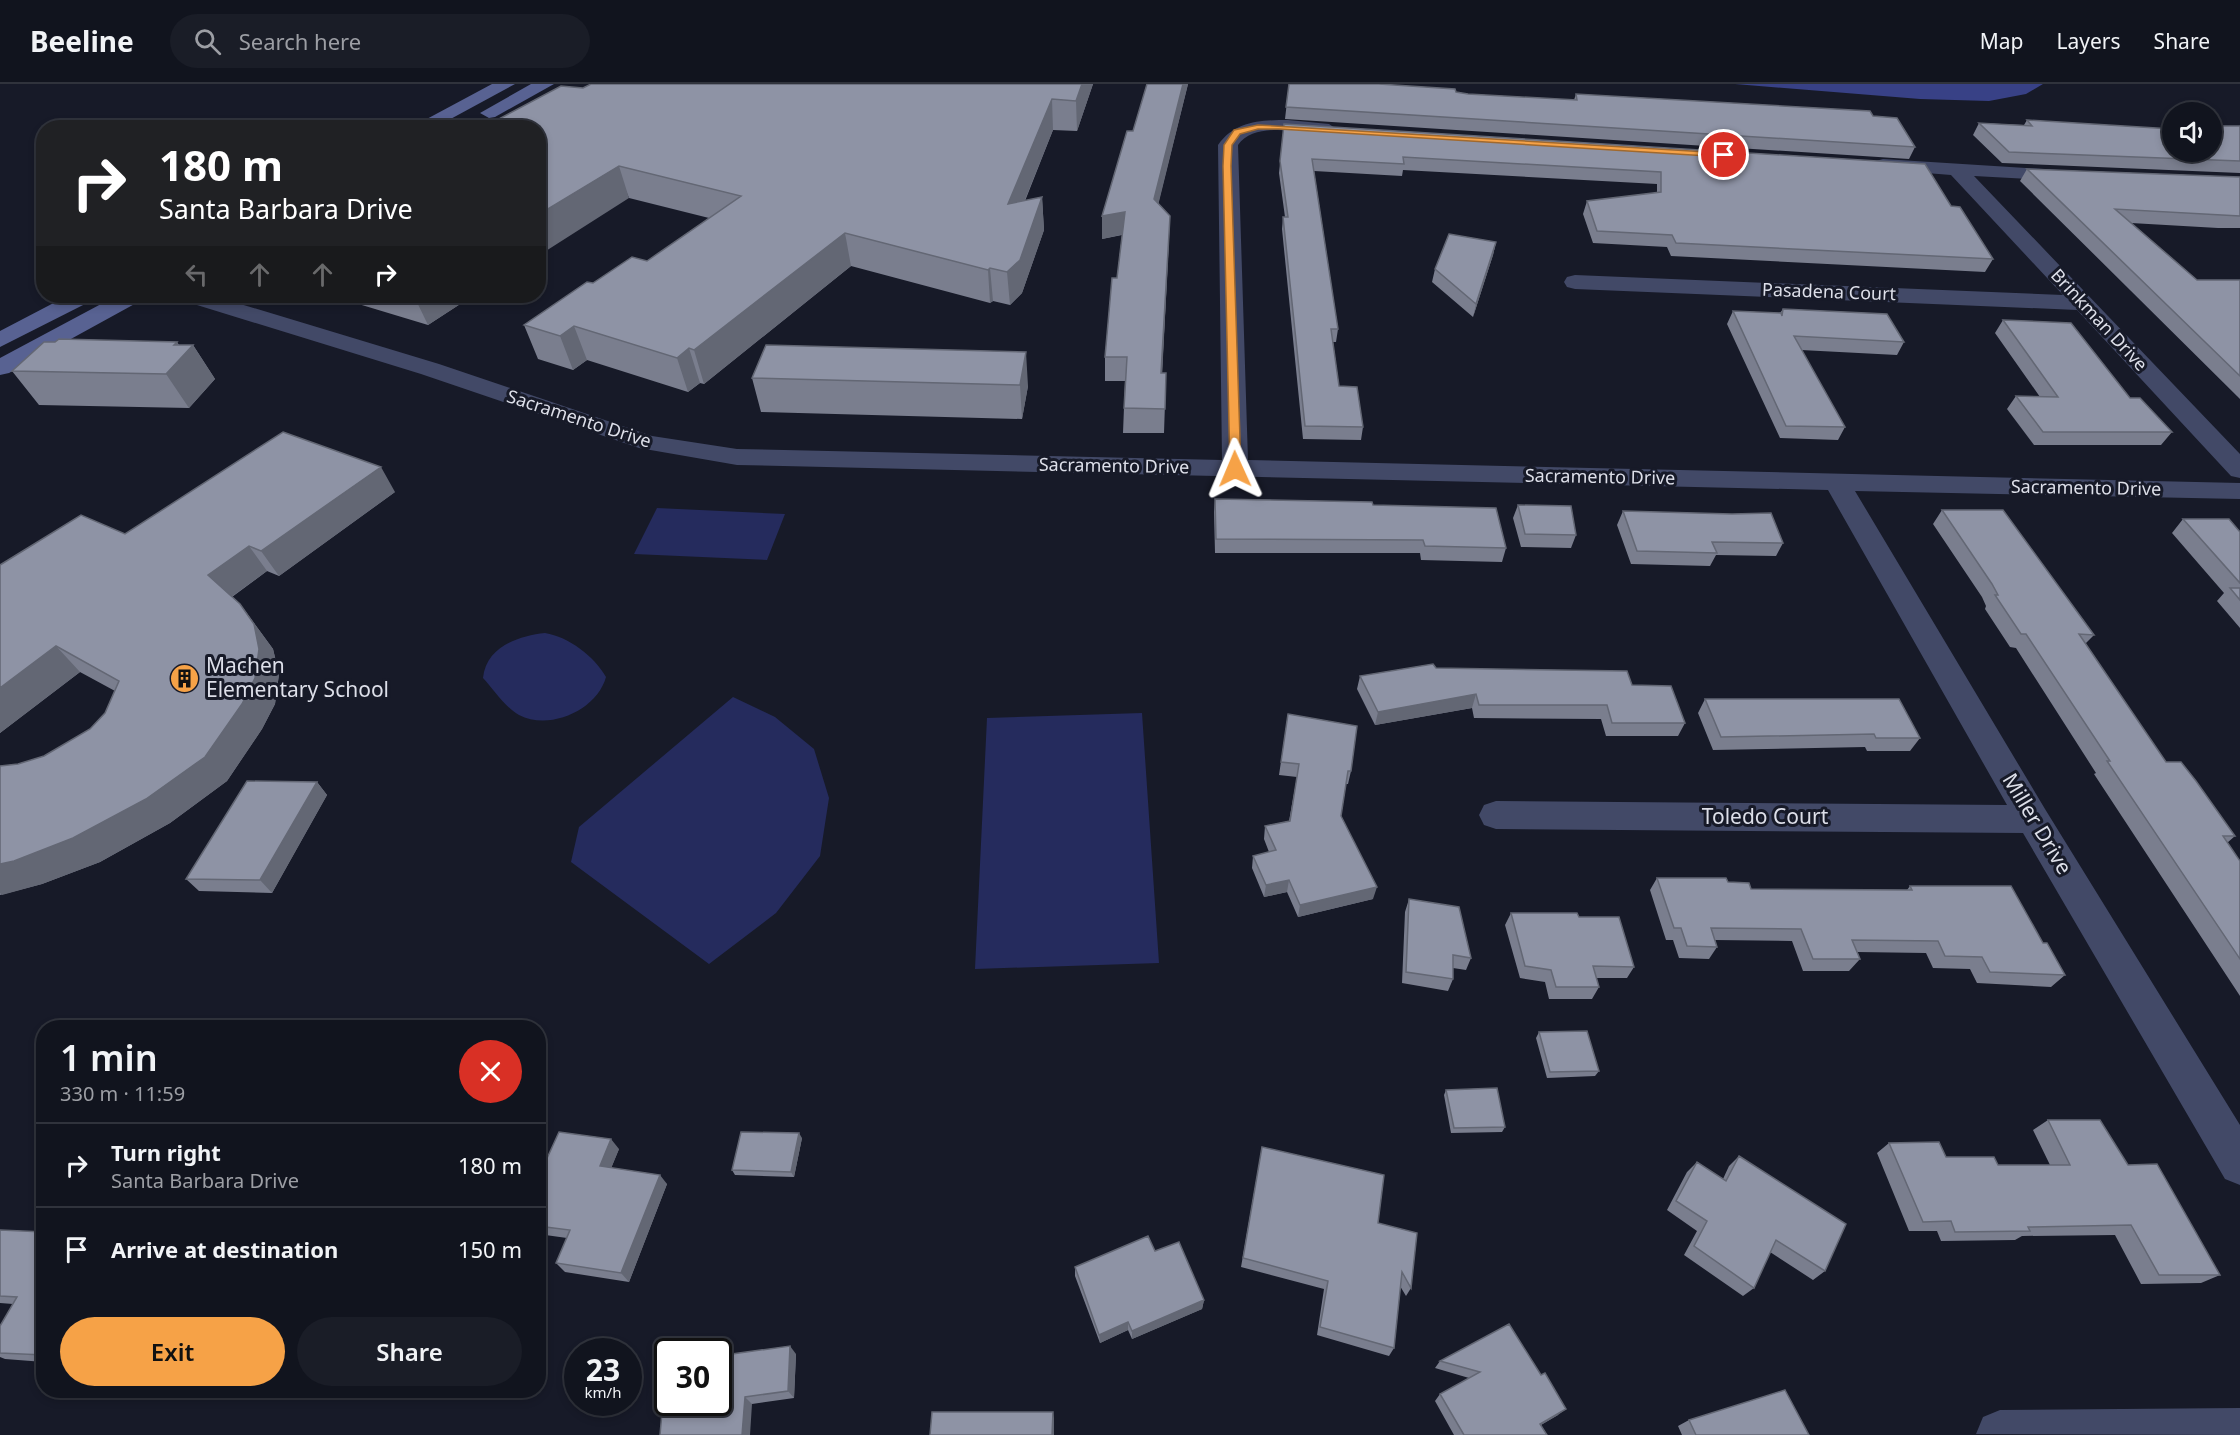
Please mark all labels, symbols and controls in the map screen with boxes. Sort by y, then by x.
search box [170,14,590,68]
text: Beeline [30,22,134,60]
icon: search [191,25,224,58]
text: Search here [239,26,361,56]
text: Map [1980,27,2024,55]
text: Layers [2057,27,2121,55]
text: Share [2154,27,2210,55]
map controls [2162,102,2222,162]
button: sound [2162,102,2222,162]
pin [1698,129,1749,180]
text: 180 m [159,136,283,193]
icon: arrive [1707,138,1740,171]
icon: right [60,144,138,222]
text: Santa Barbara Drive [159,190,413,227]
icon: left [180,258,213,291]
icon: ahead [243,258,276,291]
icon: ahead [306,258,339,291]
icon: right [369,258,402,291]
street label: Brinkman Drive [2046,263,2153,376]
street label: Pasadena Court [1762,277,1897,305]
street label: Sacramento Drive [504,383,655,453]
position arrow [1203,437,1267,501]
street label: Sacramento Drive [1039,452,1189,478]
street label: Sacramento Drive [1525,463,1675,489]
street label: Sacramento Drive [2011,474,2161,500]
place label: Machen Elementary School [206,651,389,703]
building icon: Machen Elementary School [169,662,201,694]
street label: Miller Drive [1997,768,2079,879]
street label: Toledo Court [1702,802,1829,830]
text: 1 min [60,1033,158,1082]
button: close [459,1040,522,1103]
text: 330 m · 11:59 [60,1080,185,1107]
text: Turn right [111,1137,221,1167]
icon: right [60,1149,93,1182]
text: 180 m [458,1150,522,1180]
text: Santa Barbara Drive [111,1167,299,1194]
icon: arrive [60,1233,93,1266]
text: Arrive at destination [111,1234,338,1264]
text: 150 m [458,1234,522,1264]
button: Exit [60,1317,285,1386]
button: Share [297,1317,522,1386]
speed limit sign: 30 [654,1338,732,1416]
text: 23 [586,1349,620,1390]
text: km/h [585,1382,621,1402]

